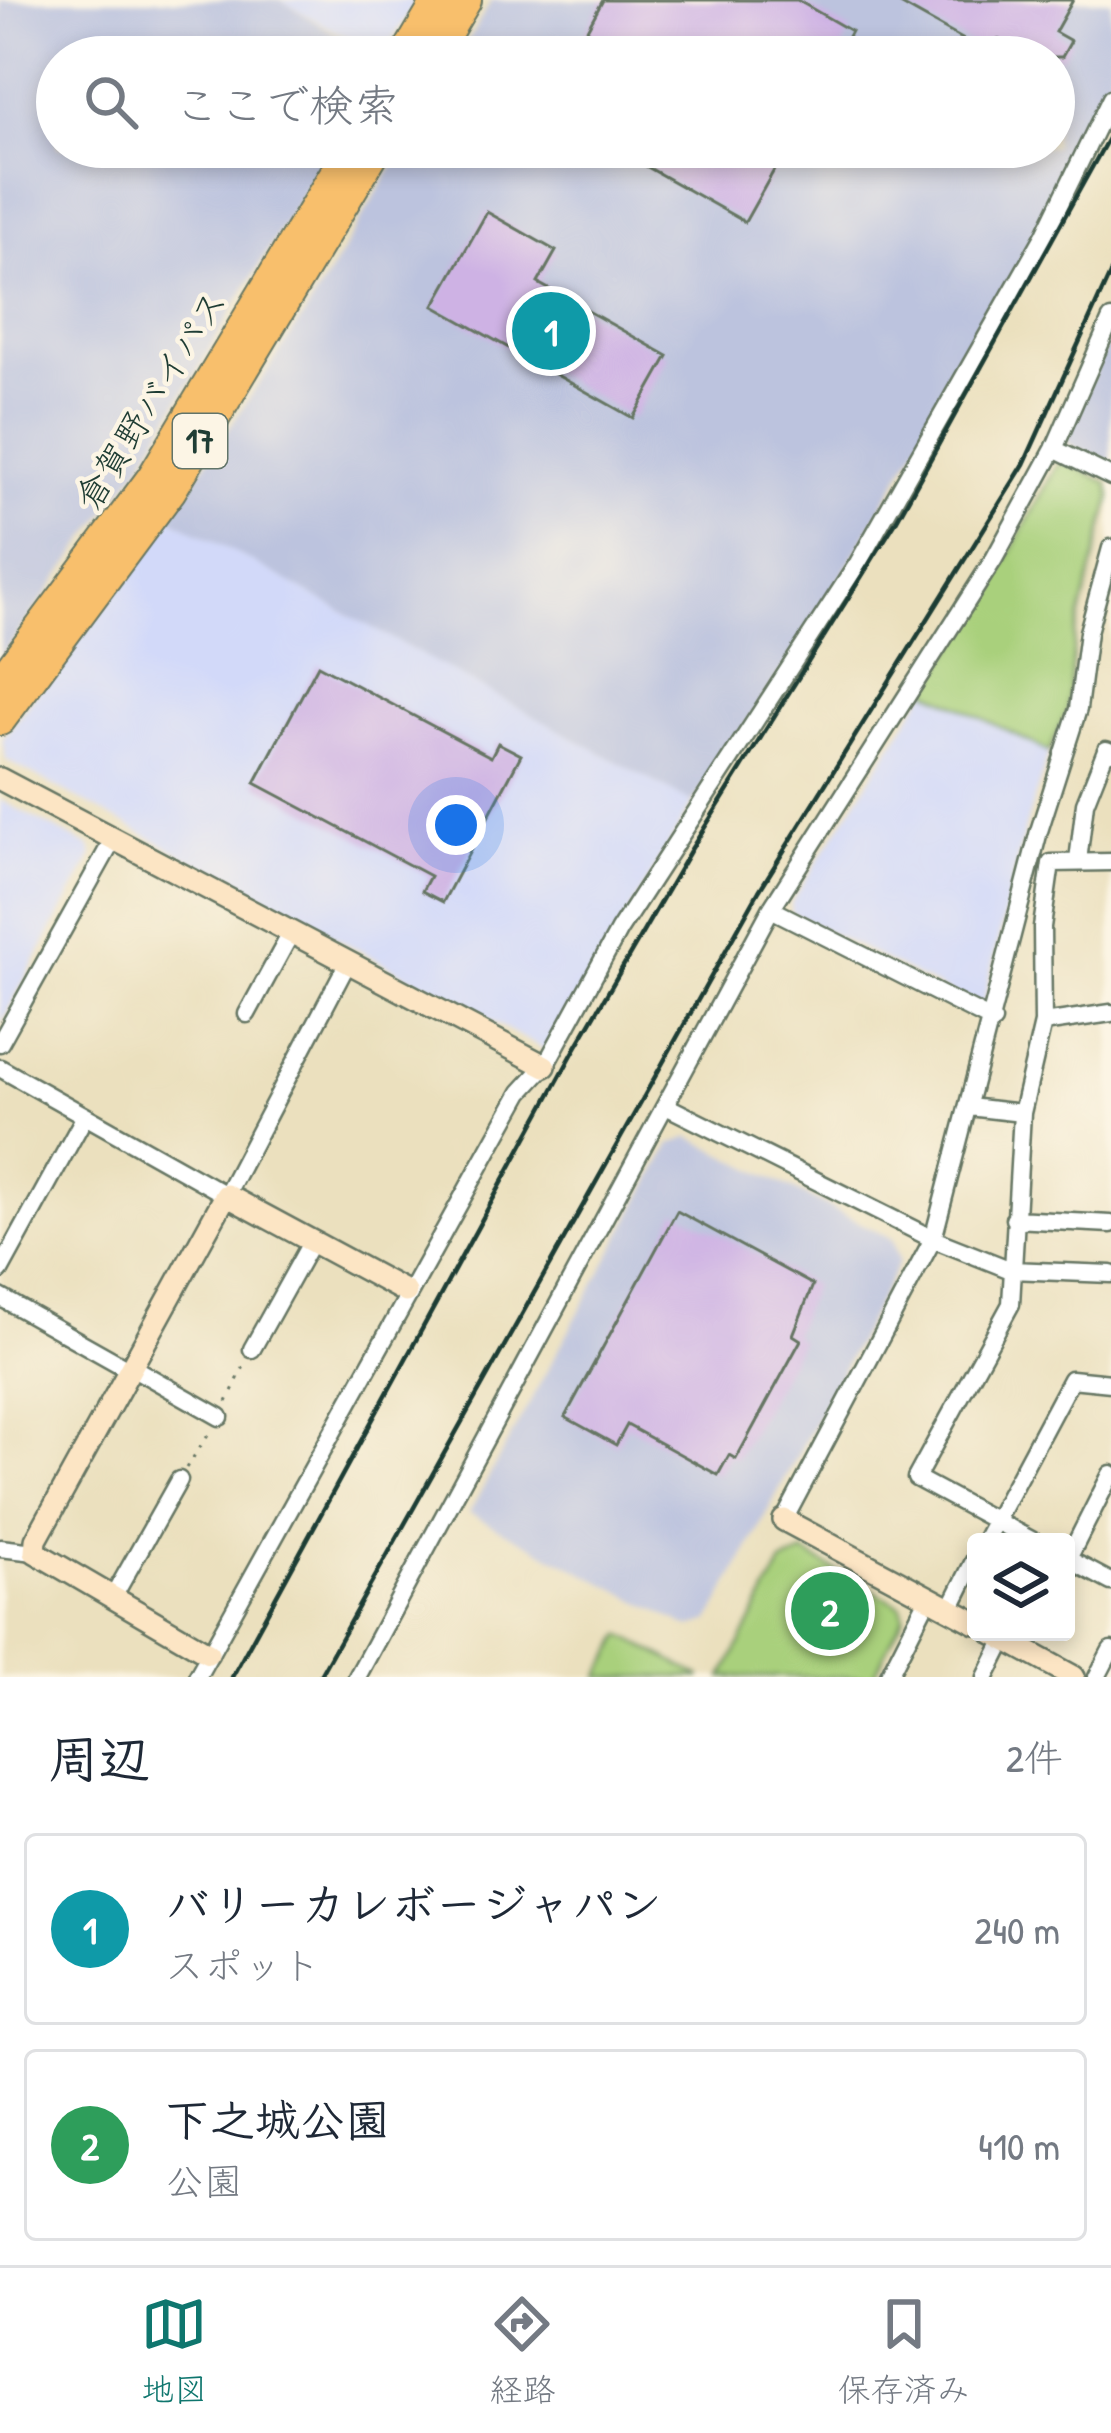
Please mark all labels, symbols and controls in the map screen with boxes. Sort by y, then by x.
search box [36,36,1075,168]
icon: search [78,69,144,135]
text: ここで検索 [174,74,399,135]
street label: 倉賀野バイパス [63,279,237,519]
pin: 1 [512,286,590,376]
road number: 17 [173,414,227,468]
your location [426,795,486,855]
map controls [967,1533,1075,1641]
button: layers [967,1533,1075,1641]
pin: 2 [791,1566,869,1656]
text: 周辺 [48,1724,150,1793]
text: 2件 [1006,1731,1063,1784]
text: バリーカレボージャパン [165,1873,662,1934]
text: 1 [83,1903,97,1956]
text: 240 m [974,1903,1060,1956]
text: スポット [165,1938,321,1991]
text: 下之城公園 [165,2089,390,2150]
text: 2 [81,2119,99,2172]
text: 410 m [978,2119,1060,2172]
text: 公園 [165,2154,243,2207]
tab: 地図 [141,2291,207,2411]
tab: 経路 [489,2291,555,2411]
tab: 保存済み [838,2291,970,2411]

